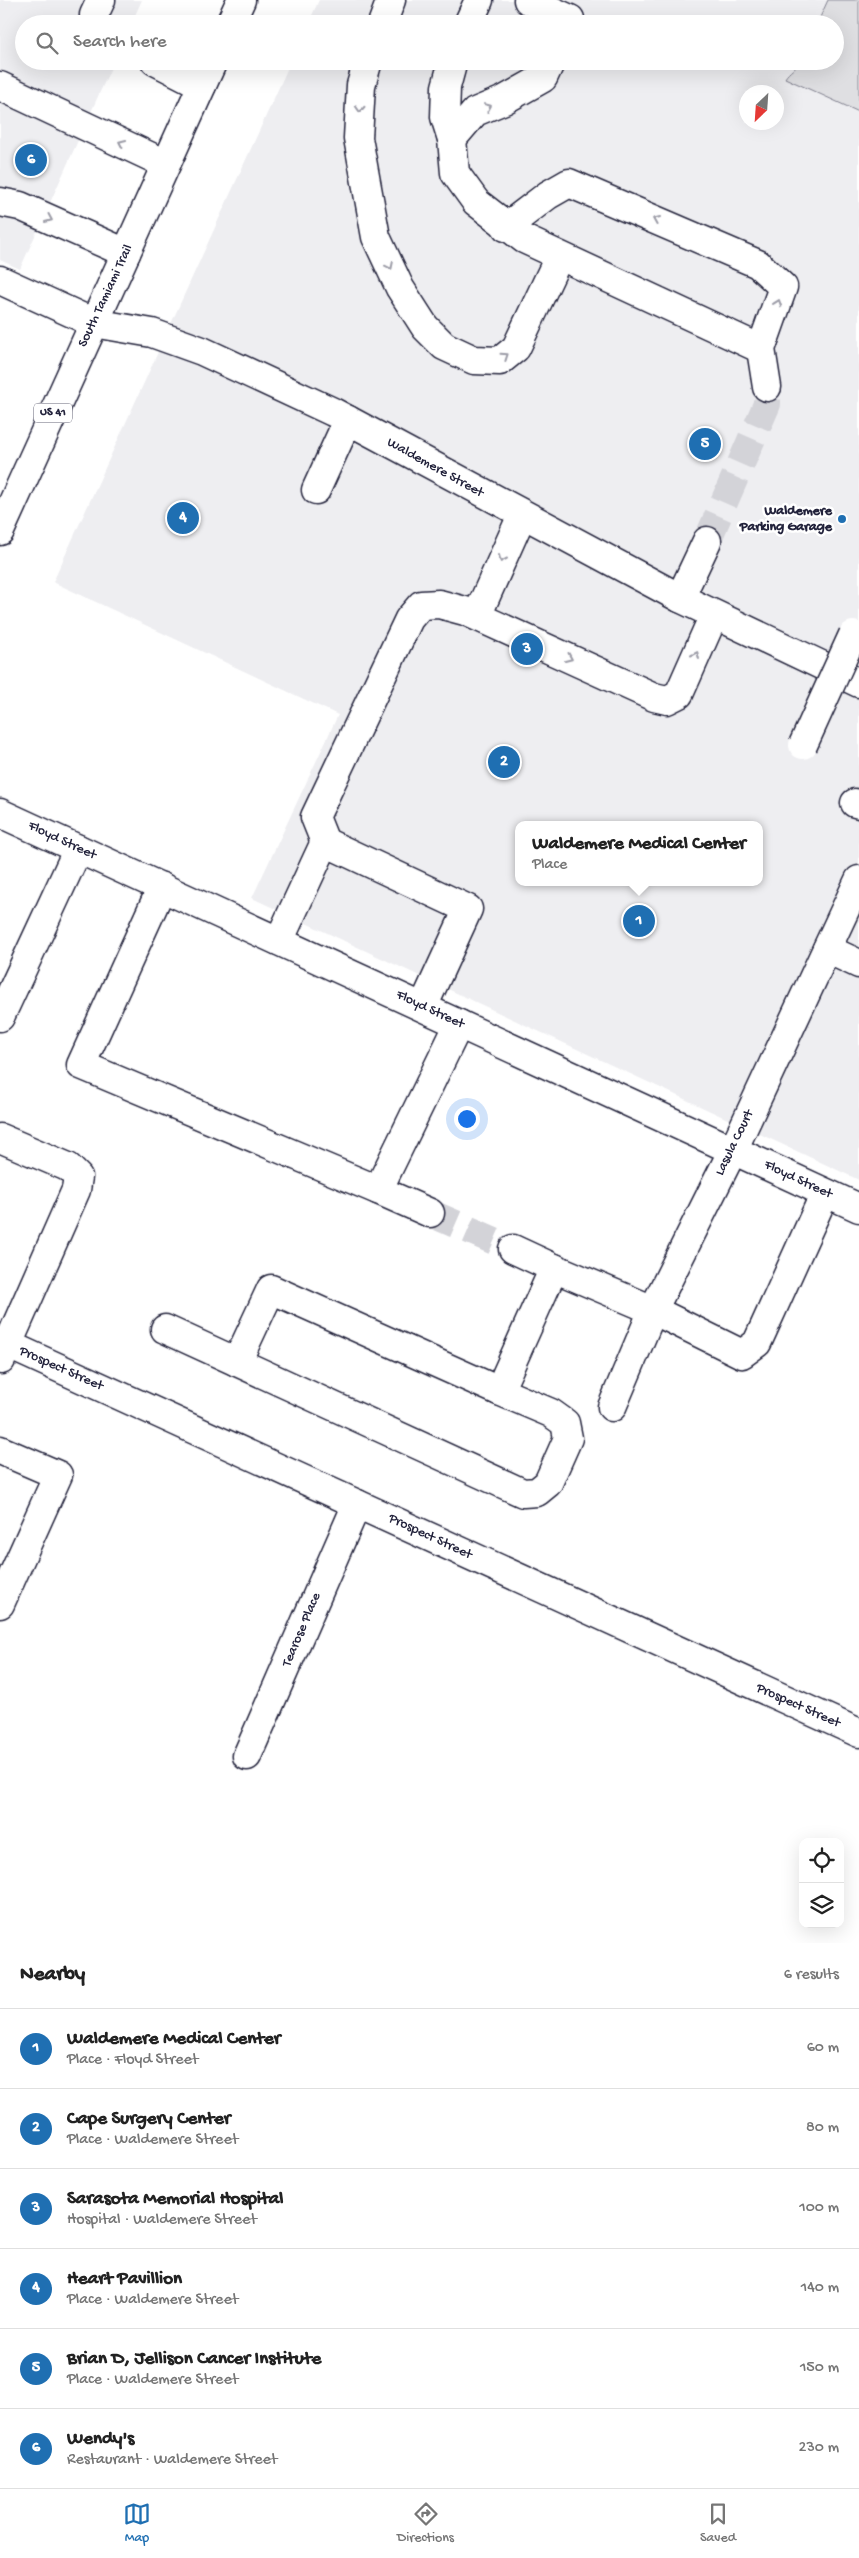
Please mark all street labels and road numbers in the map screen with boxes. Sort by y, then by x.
street label: South Tamiami Trail [75,242,137,350]
road number: US 41 [34,403,72,422]
street label: Waldemere Street [384,434,488,502]
street label: Floyd Street [24,817,100,865]
street label: Floyd Street [392,986,468,1034]
street label: Lasula Court [712,1106,759,1179]
street label: Floyd Street [760,1156,836,1204]
street label: Prospect Street [15,1342,107,1396]
street label: Prospect Street [385,1510,476,1564]
street label: Tearose Place [278,1590,326,1671]
street label: Prospect Street [752,1679,844,1733]

